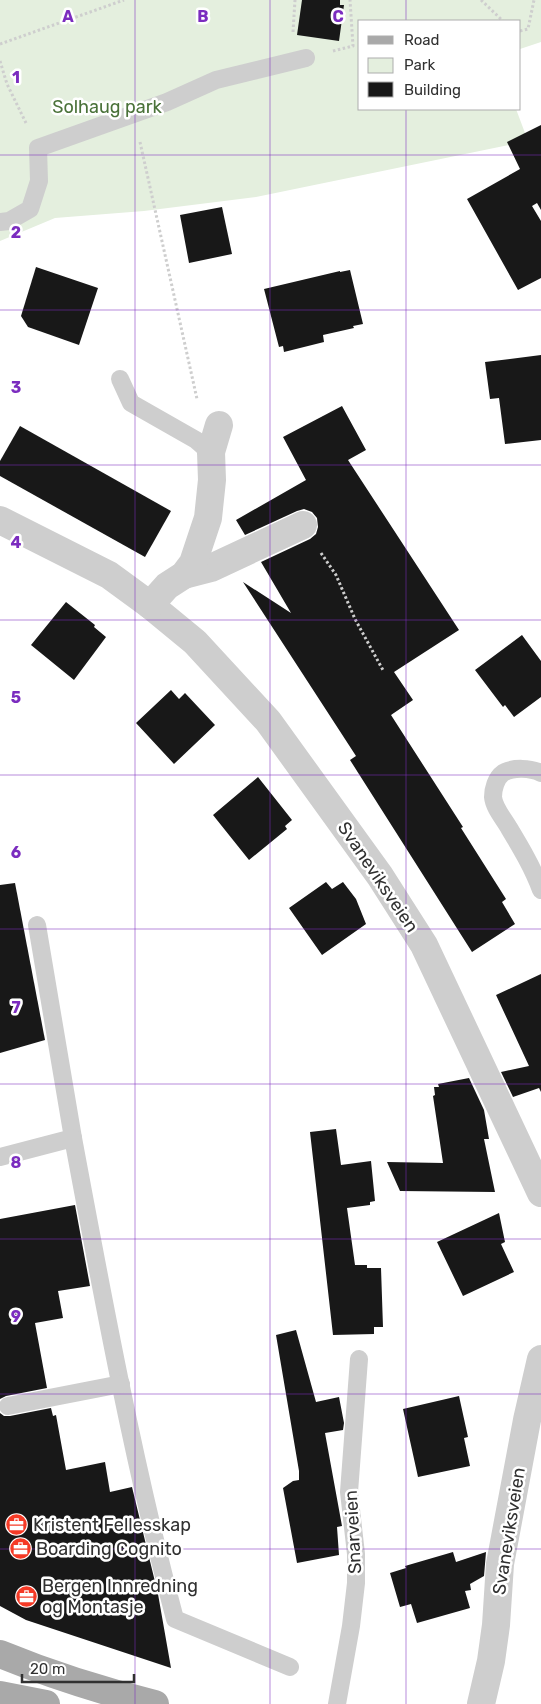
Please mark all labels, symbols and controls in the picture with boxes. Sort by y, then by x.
text: A [62,7,74,26]
text: B [197,7,209,26]
text: C [332,7,344,26]
legend [358,20,521,110]
text: Road [404,31,440,49]
text: Park [404,56,435,74]
text: 1 [12,68,20,87]
text: Building [404,81,461,99]
park label: Solhaug park [52,96,162,118]
text: 2 [11,223,21,242]
text: 3 [11,378,21,397]
text: 4 [11,533,22,552]
text: 5 [11,688,21,707]
street label: Svaneviksveien [333,817,423,937]
text: 6 [11,843,21,862]
text: 7 [11,998,21,1017]
text: 8 [11,1153,22,1172]
text: 9 [11,1307,21,1326]
street label: Svaneviksveien [488,1466,530,1596]
street label: Snarveien [340,1490,366,1574]
office icon: Kristent Fellesskap [5,1513,29,1537]
place label: Kristent Fellesskap [33,1514,191,1536]
office icon: Boarding Cognito [8,1537,32,1561]
place label: Boarding Cognito [36,1538,182,1560]
place label: Bergen Innredning og Montasje [42,1575,198,1618]
office icon: Bergen Innredning og Montasje [14,1584,38,1608]
scale bar [22,1652,135,1684]
text: 20 m [30,1660,65,1678]

